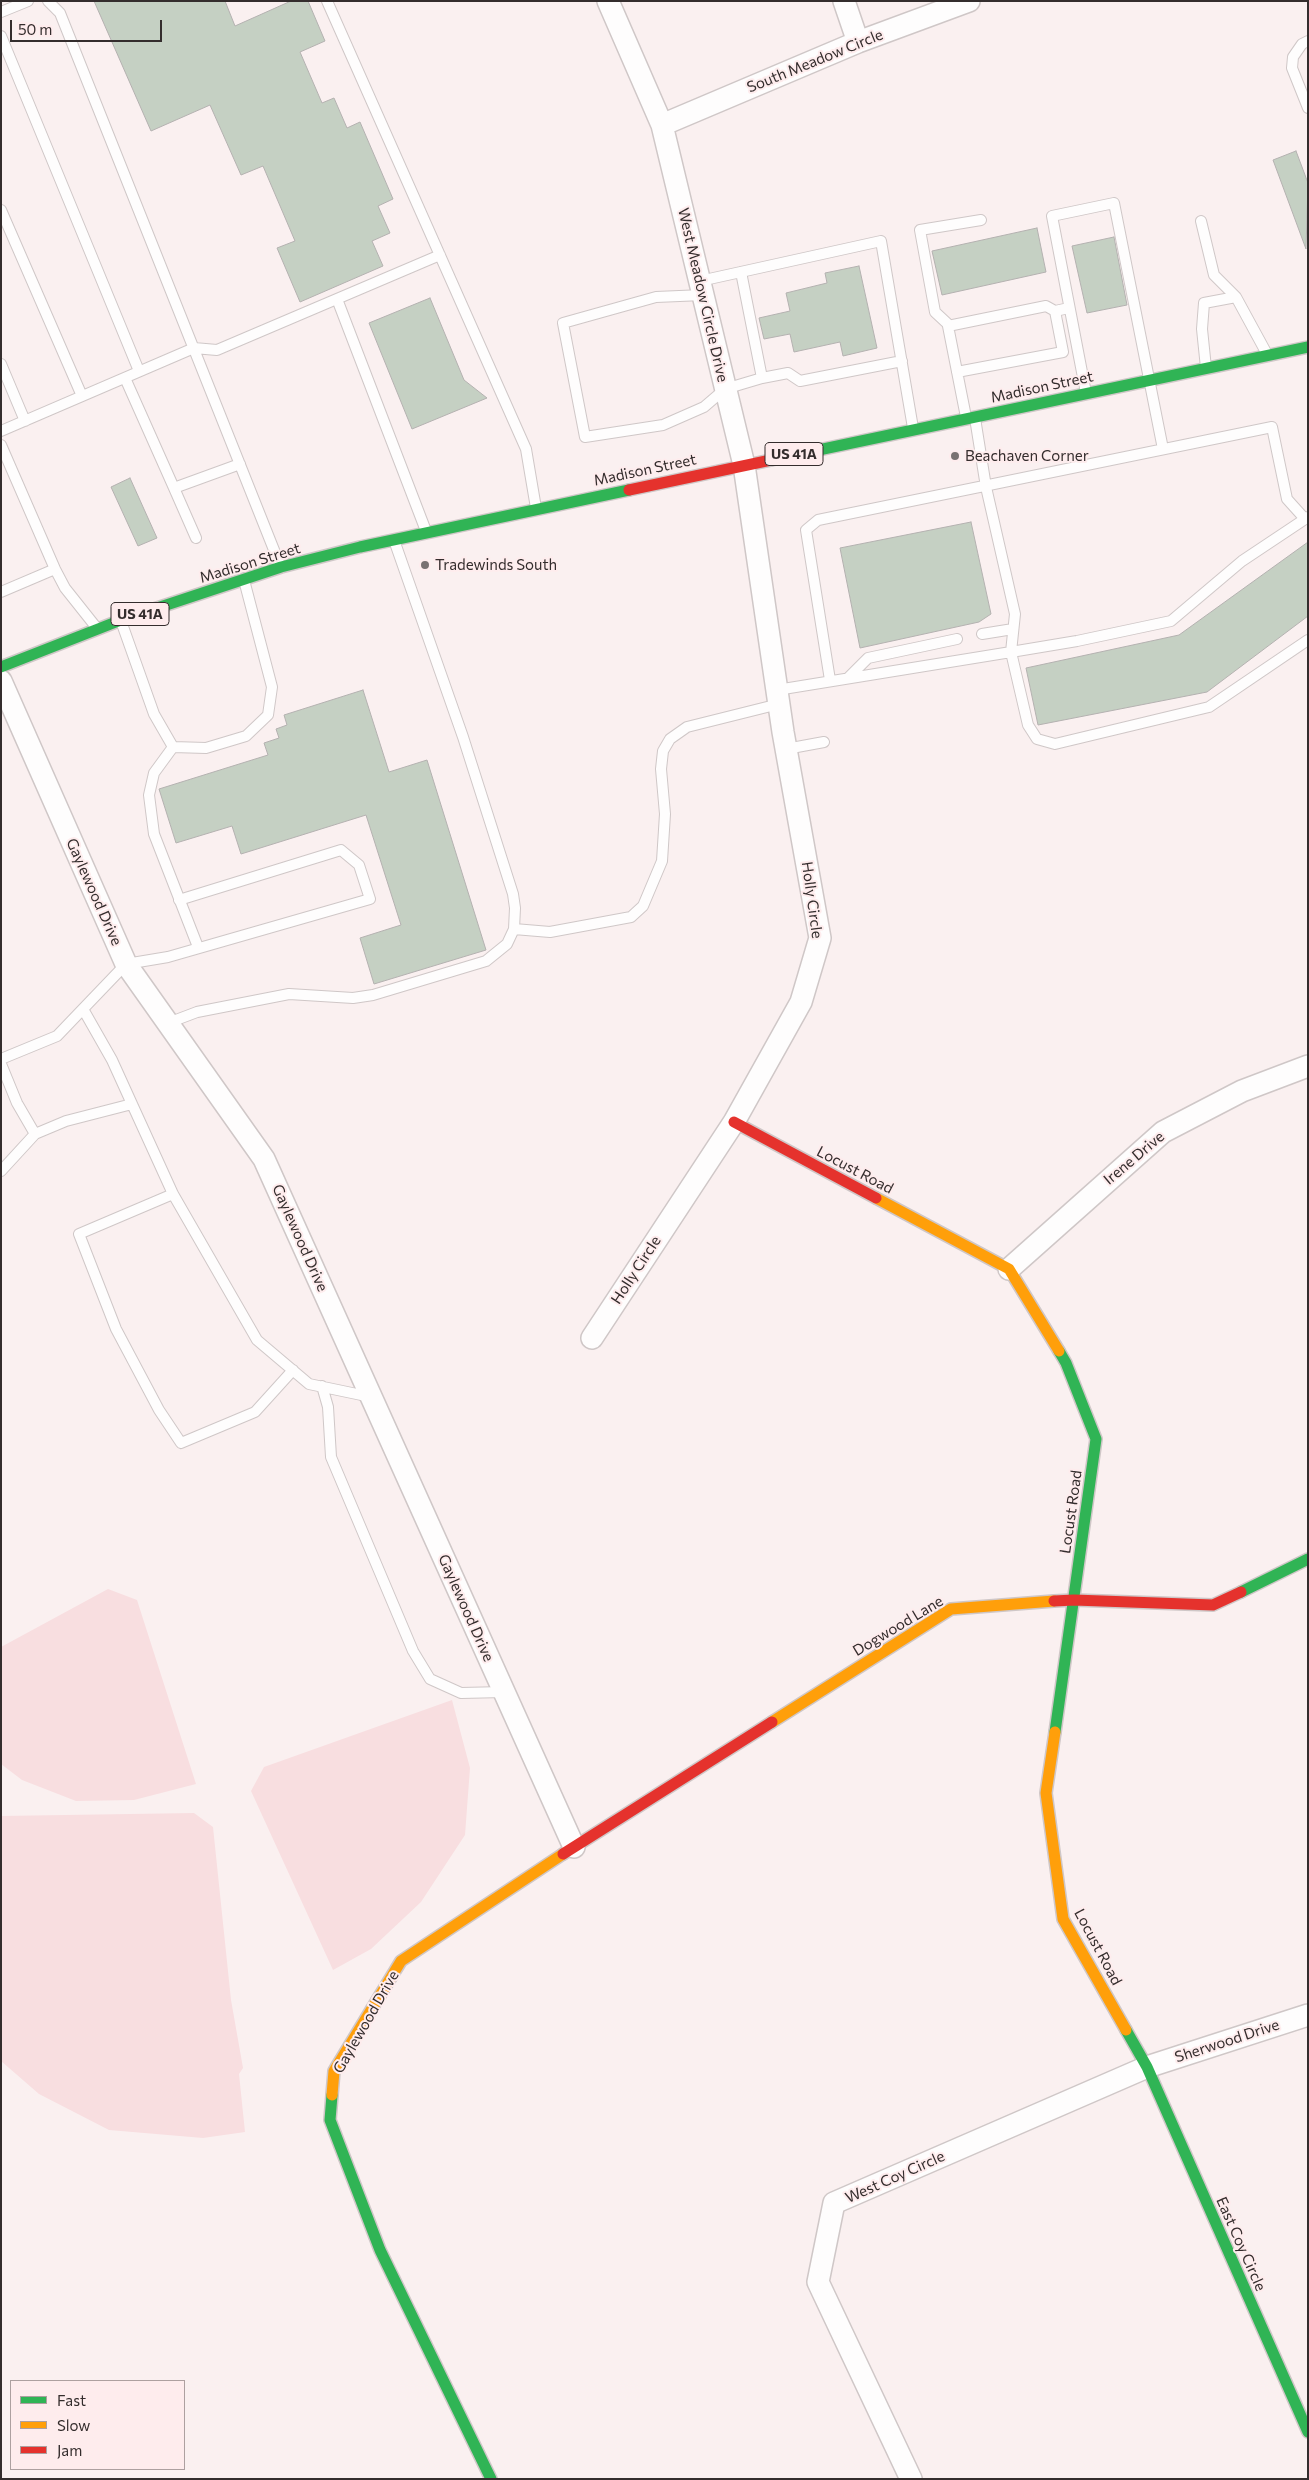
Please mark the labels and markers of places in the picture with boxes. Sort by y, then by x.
place label: Beachaven Corner [965,447,1089,465]
marker: Beachaven Corner [949,450,961,462]
place label: Tradewinds South [435,556,557,574]
marker: Tradewinds South [419,559,431,571]

